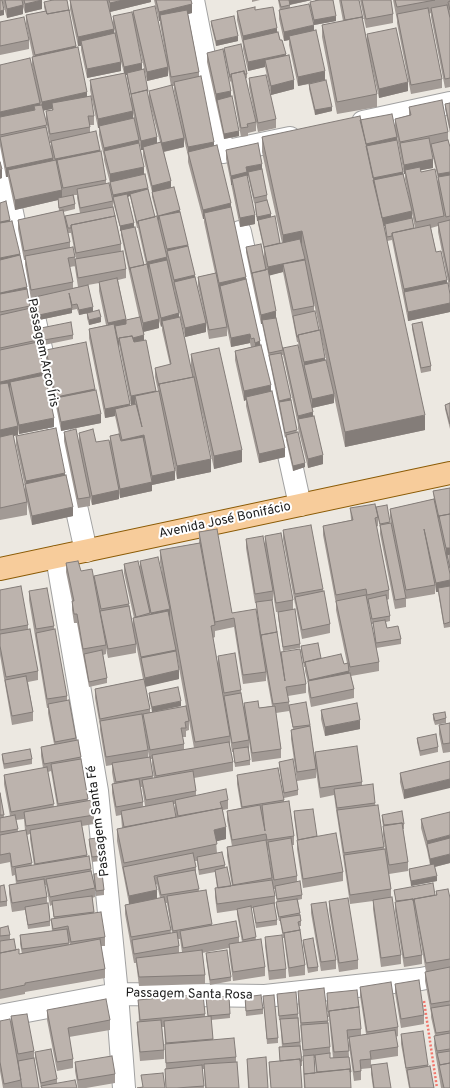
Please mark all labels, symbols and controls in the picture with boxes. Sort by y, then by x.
street label: Passagem Arco Íris [23,297,61,409]
street label: Avenida José Bonifácio [158,499,292,543]
street label: Passagem Santa Fé [84,764,114,878]
street label: Passagem Santa Rosa [125,986,253,1004]

